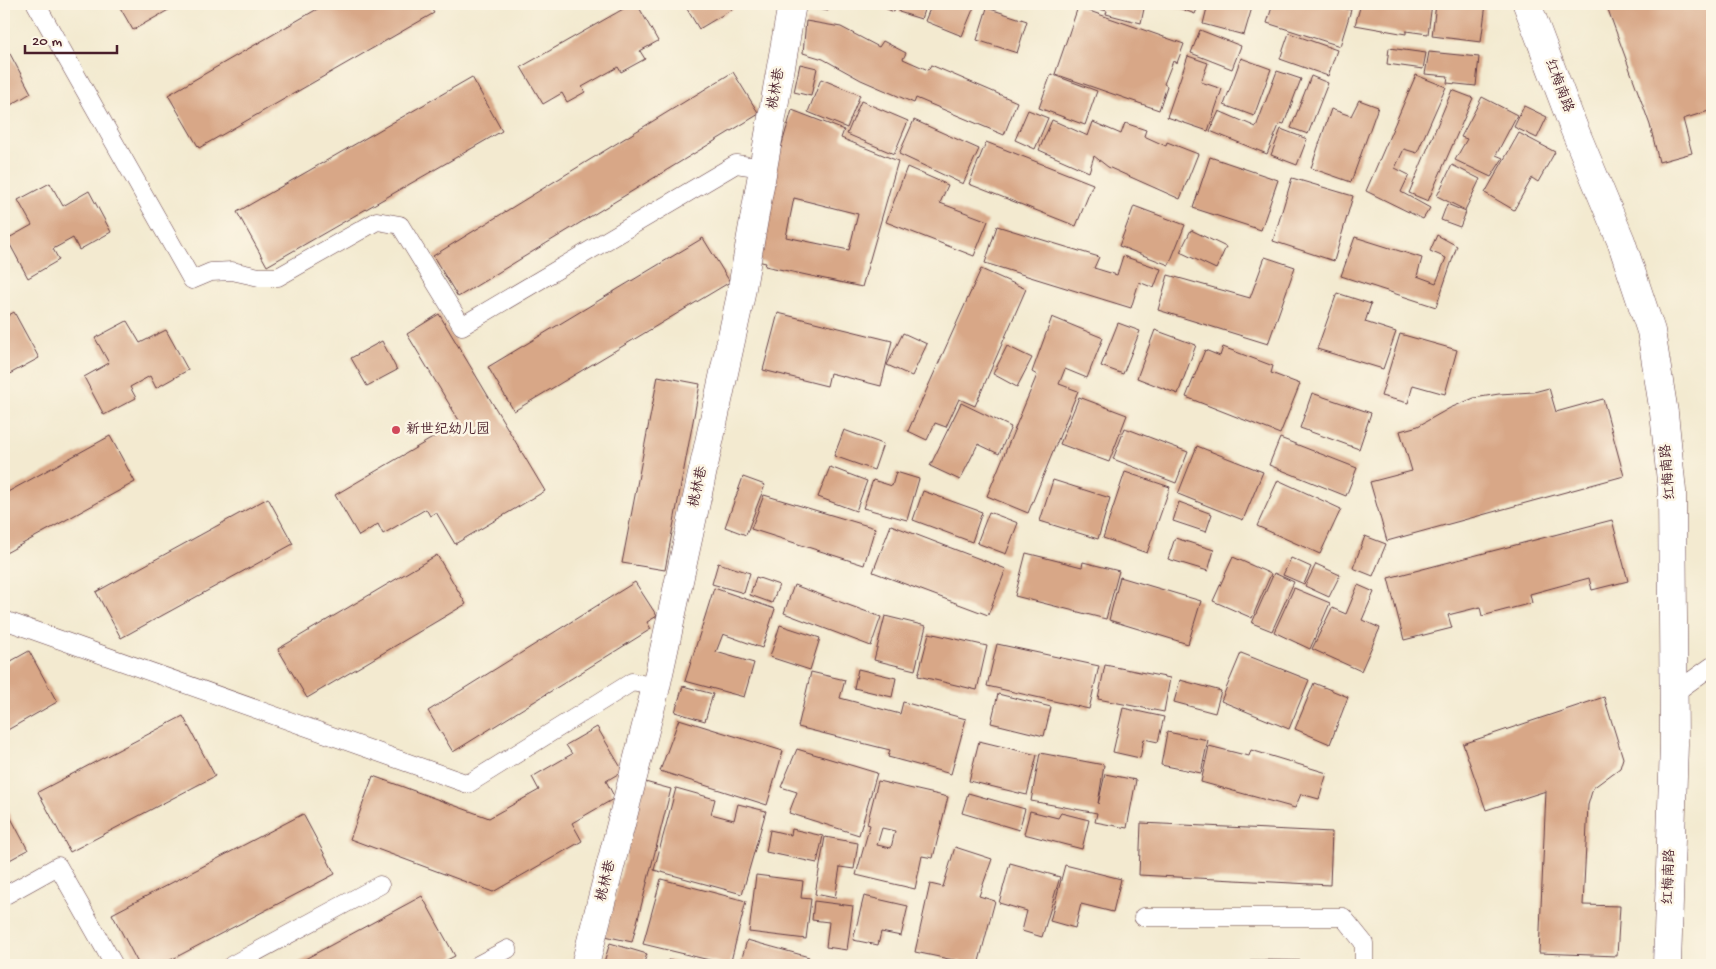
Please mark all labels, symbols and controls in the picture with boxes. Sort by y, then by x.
scale bar [25,22,118,54]
text: 20 m [32,33,62,51]
street label: 红梅南路 [1540,56,1577,115]
street label: 桃林巷 [764,66,789,111]
place label: 新世纪幼儿园 [406,421,490,439]
marker: 新世纪幼儿园 [390,424,402,436]
street label: 红梅南路 [1657,443,1680,501]
street label: 桃林巷 [685,464,712,509]
street label: 红梅南路 [1660,849,1679,905]
street label: 桃林巷 [593,857,621,903]

